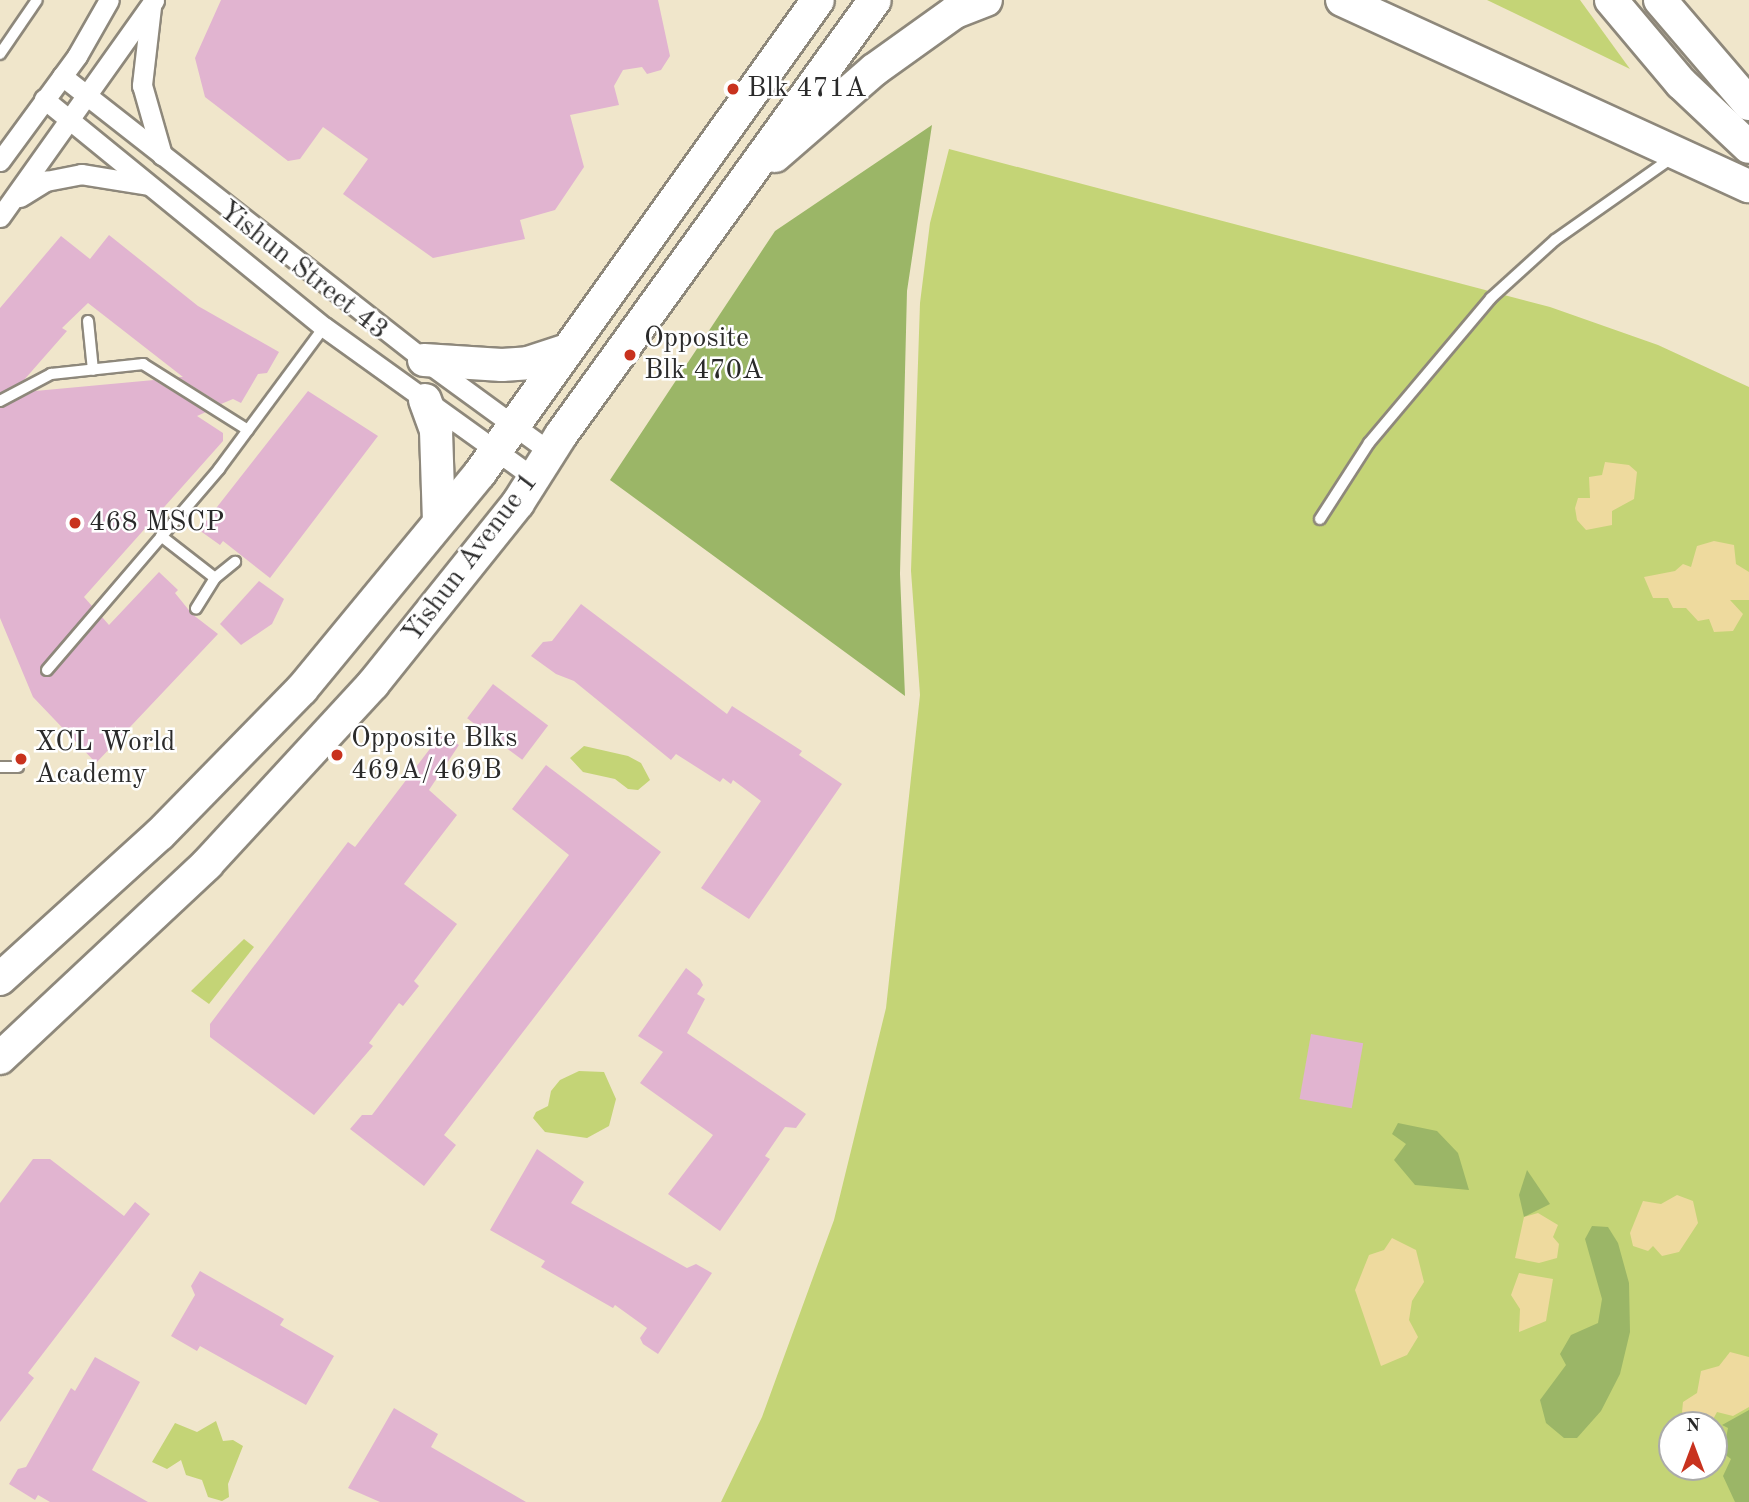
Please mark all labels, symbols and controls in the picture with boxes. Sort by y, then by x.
place label: Blk 471A [747,72,866,106]
marker: Blk 471A [725,81,741,97]
street label: Yishun Street 43 [212,194,394,348]
place label: Opposite Blk 470A [644,322,763,388]
marker: Opposite Blk 470A [622,347,638,363]
street label: Yishun Avenue 1 [396,466,546,650]
place label: 468 MSCP [89,506,224,540]
marker: 468 MSCP [67,515,83,531]
place label: Opposite Blks 469A/469B [351,722,517,788]
place label: XCL World Academy [35,726,175,792]
marker: Opposite Blks 469A/469B [329,747,345,763]
marker: XCL World Academy [13,751,29,767]
north arrow [1658,1411,1728,1481]
text: N [1686,1417,1700,1436]

